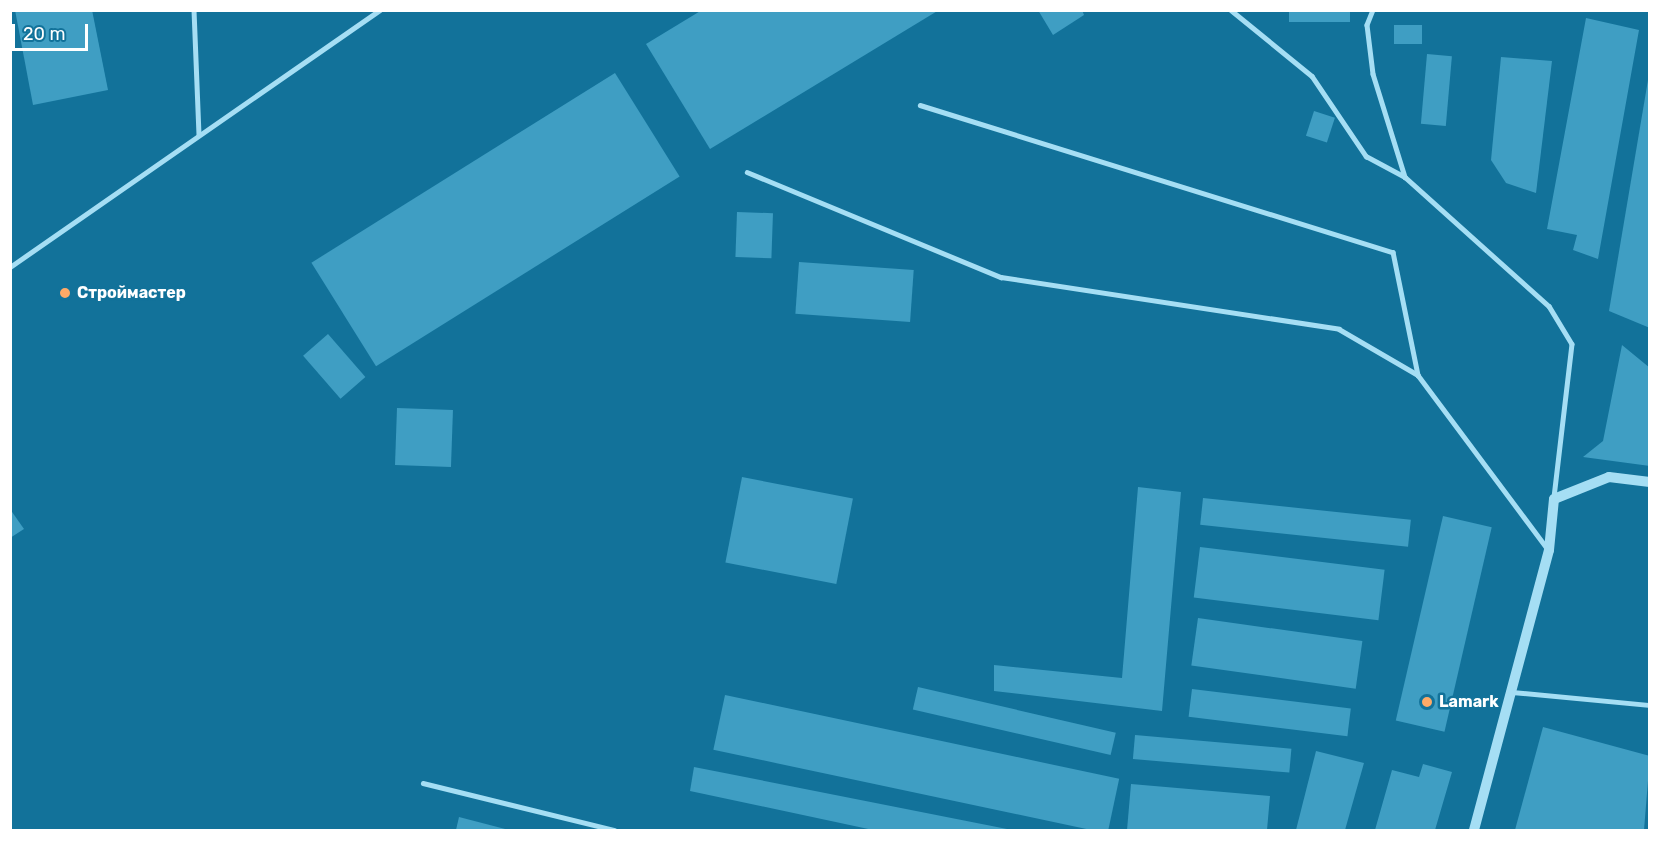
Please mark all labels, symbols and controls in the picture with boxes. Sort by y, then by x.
scale bar [15,12,92,50]
text: 20 m [23,23,65,45]
place label: Строймастер [77,283,186,303]
marker: Строймастер [58,286,72,300]
place label: Lamark [1439,692,1499,712]
marker: Lamark [1420,695,1434,709]

